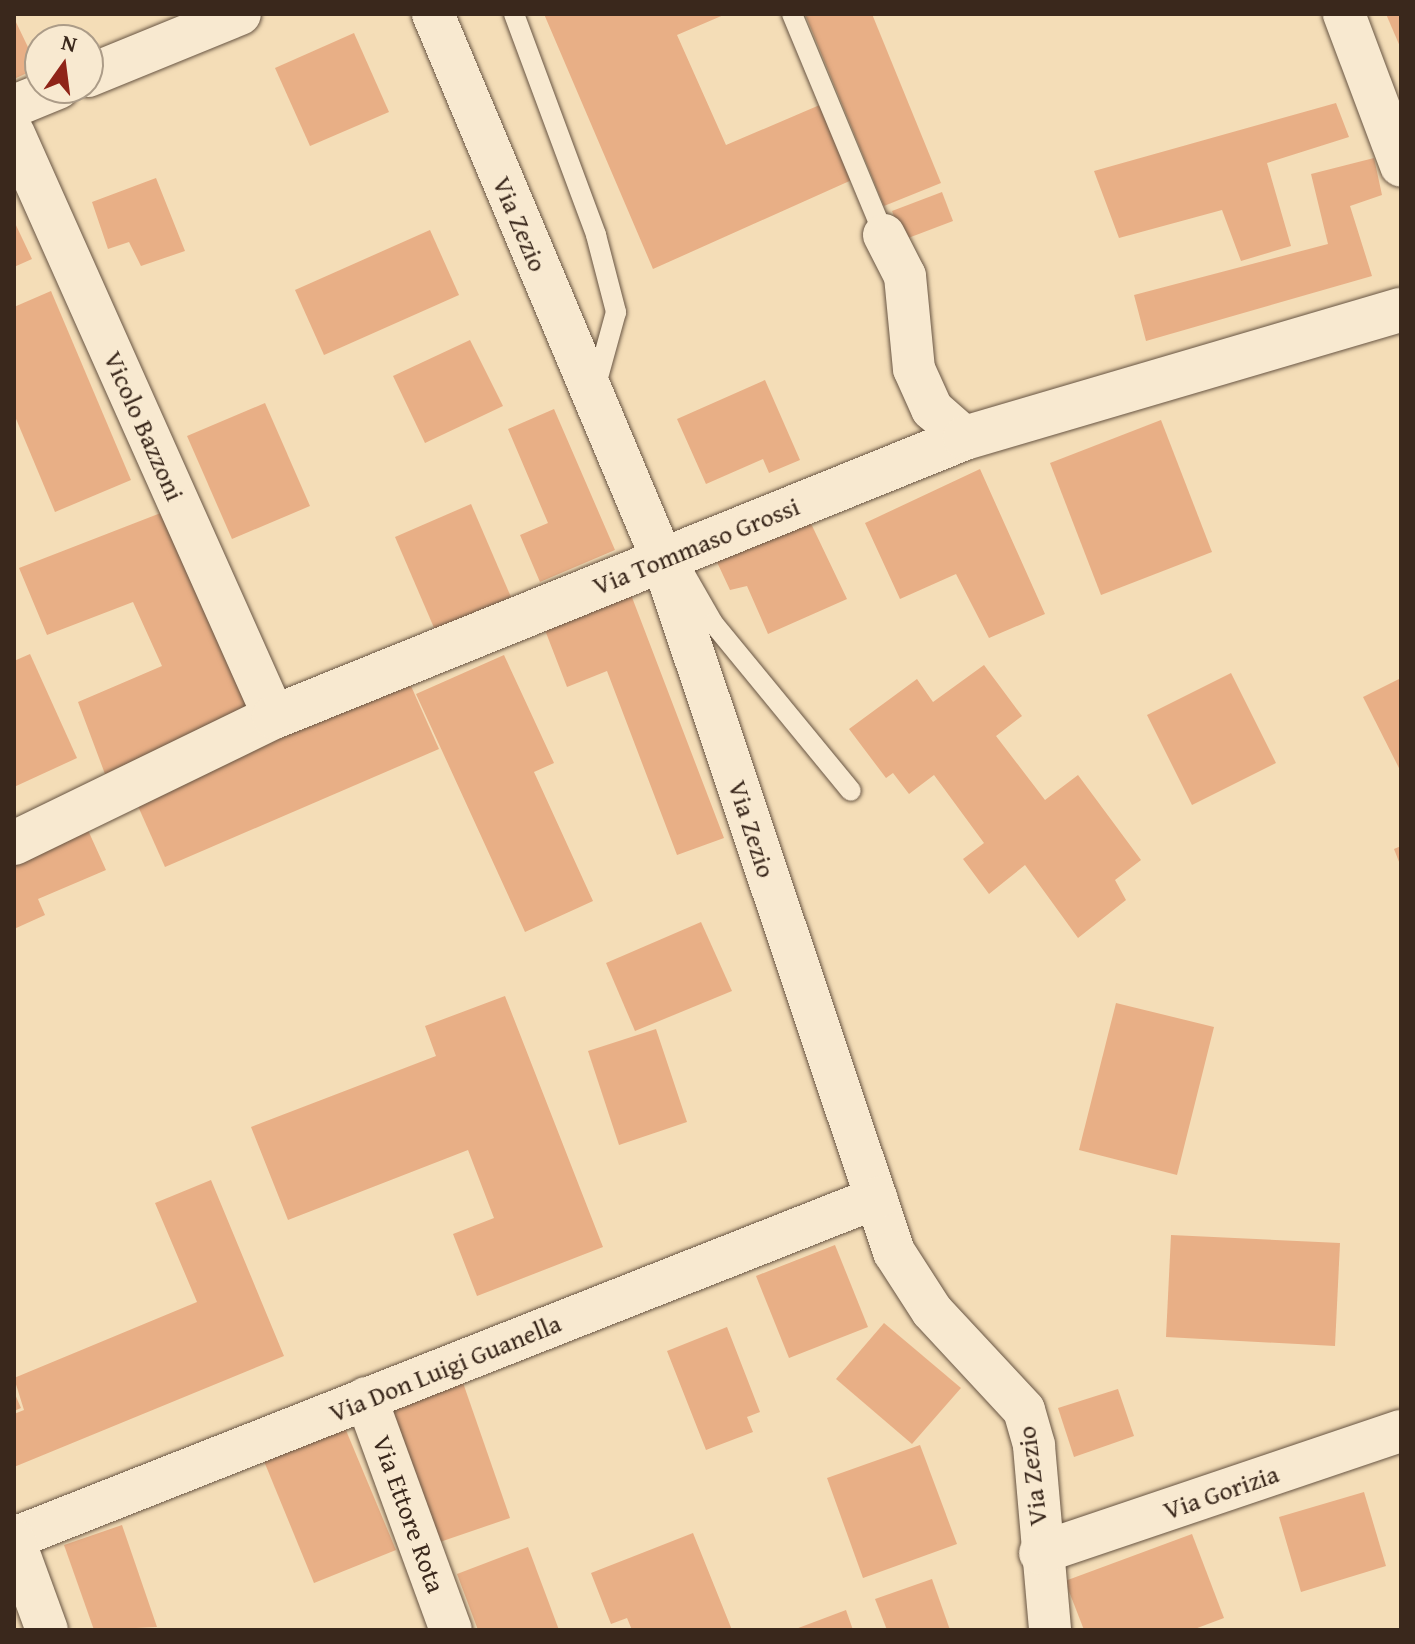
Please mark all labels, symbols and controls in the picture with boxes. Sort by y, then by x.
north arrow [24,24,104,104]
text: N [58,25,80,60]
street label: Via Zezio [486,172,554,276]
street label: Vicolo Bazzoni [97,346,191,506]
street label: Via Tommaso Grossi [588,490,804,602]
street label: Via Zezio [722,776,782,882]
street label: Via Don Luigi Guanella [325,1307,565,1429]
street label: Via Zezio [1010,1424,1054,1528]
street label: Via Ettore Rota [366,1431,452,1597]
street label: Via Gorizia [1159,1458,1283,1526]

